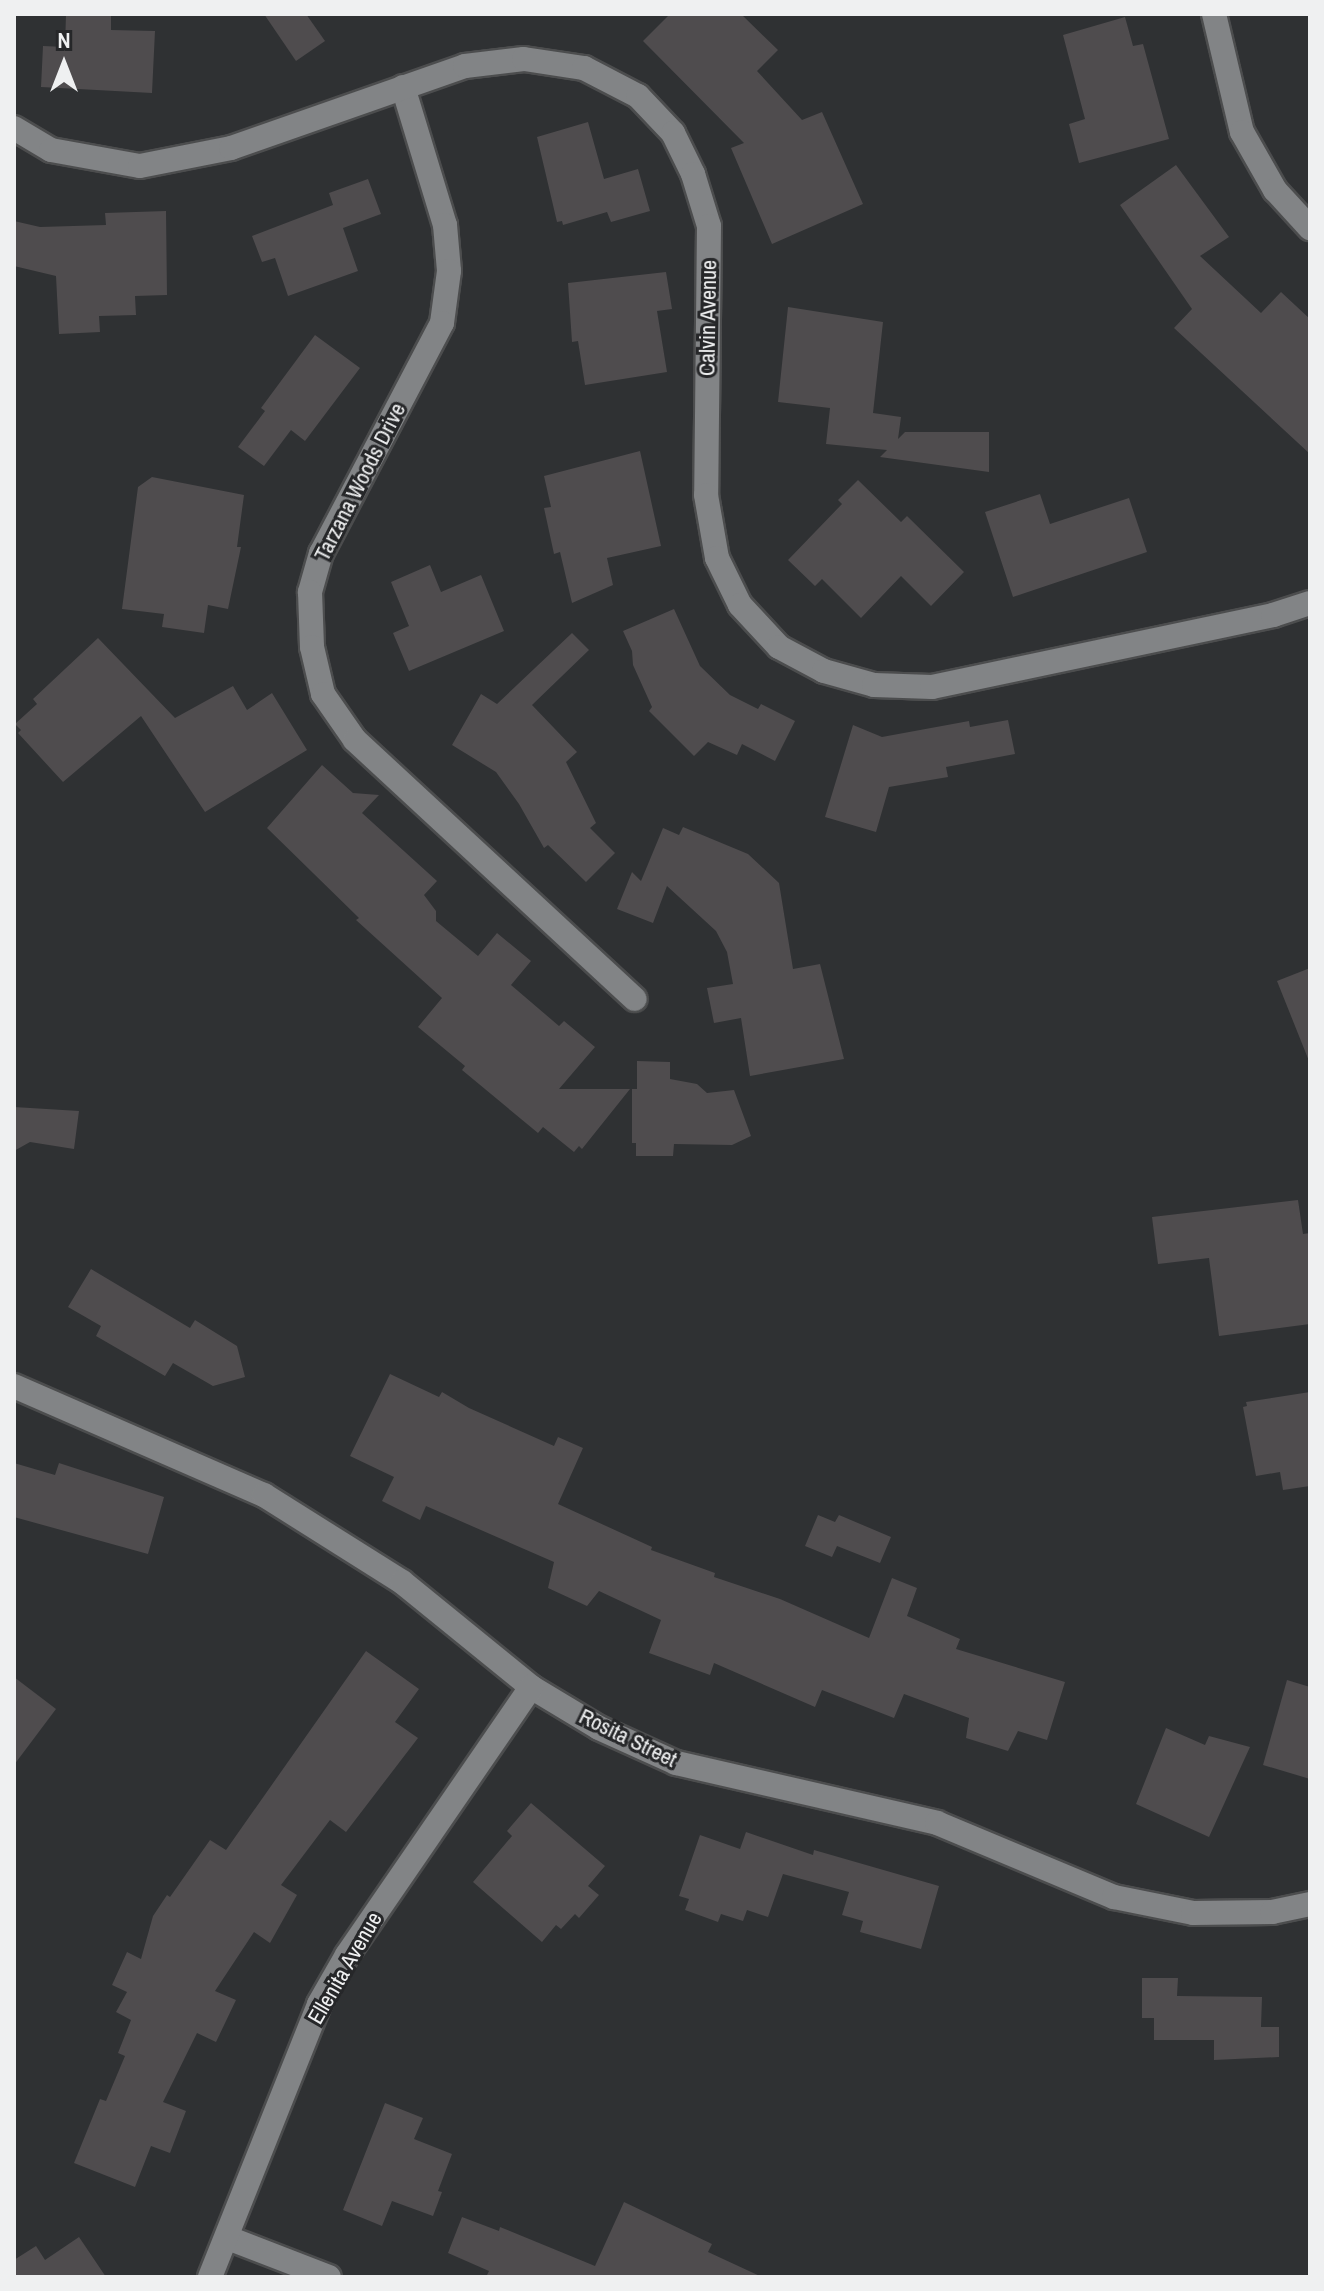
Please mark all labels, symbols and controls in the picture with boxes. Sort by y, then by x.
north arrow [24,24,104,104]
text: N [57,25,71,55]
street label: Calvin Avenue [694,259,722,377]
street label: Tarzana Woods Drive [309,399,411,565]
street label: Rosita Street [575,1703,681,1773]
street label: Ellenita Avenue [302,1907,388,2029]

